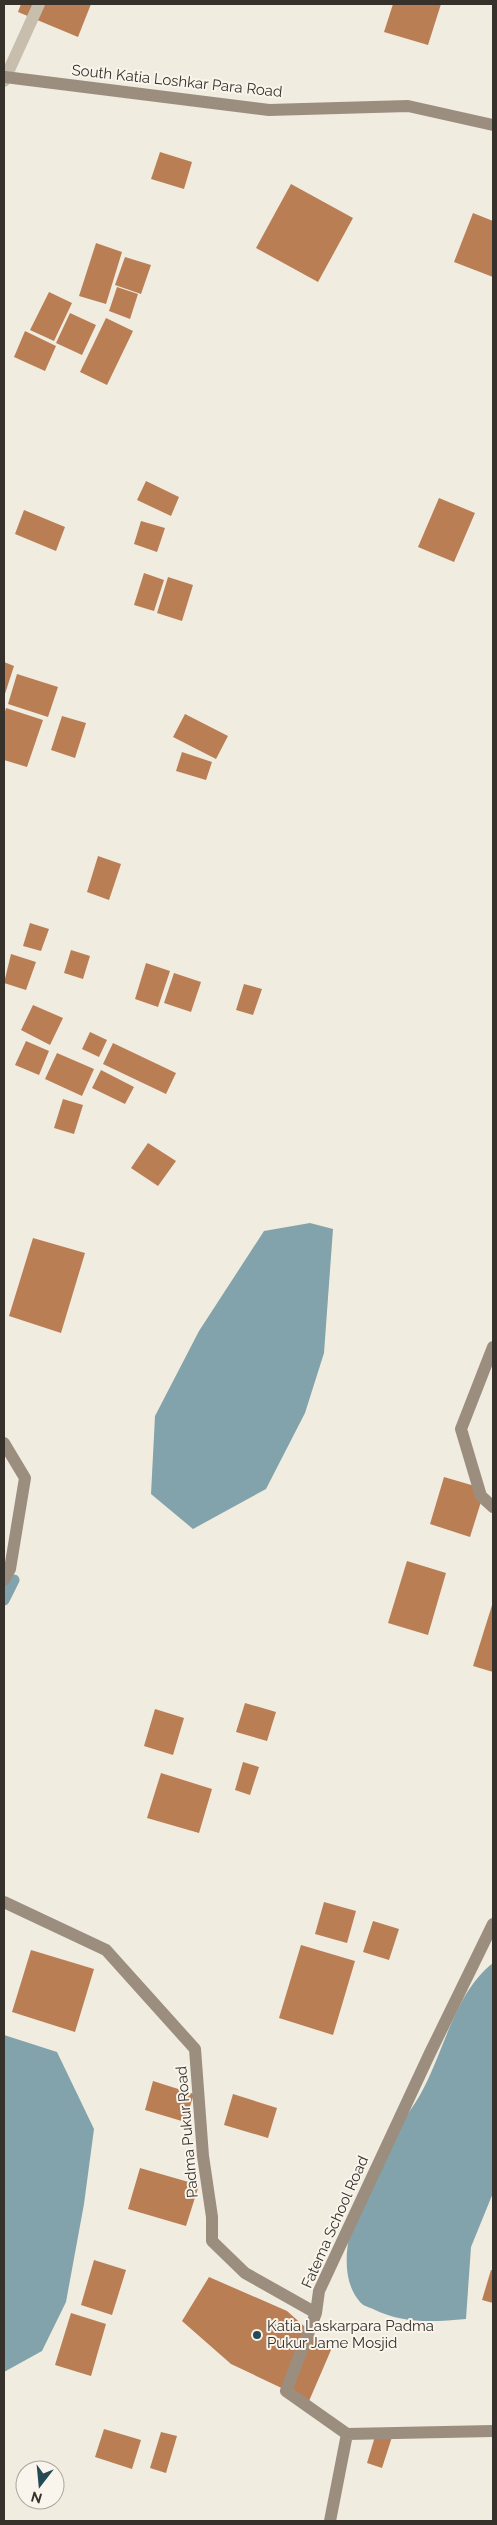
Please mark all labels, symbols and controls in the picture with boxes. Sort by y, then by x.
street label: South Katia Loshkar Para Road [71,61,283,101]
street label: Padma Pukur Road [172,2065,202,2199]
street label: Fatema School Road [298,2153,372,2291]
place label: Katia Laskarpara Padma Pukur Jame Mosjid [267,2317,434,2352]
marker: Katia Laskarpara Padma Pukur Jame Mosjid [251,2329,263,2341]
north arrow [15,2460,65,2510]
text: N [29,2488,44,2507]

